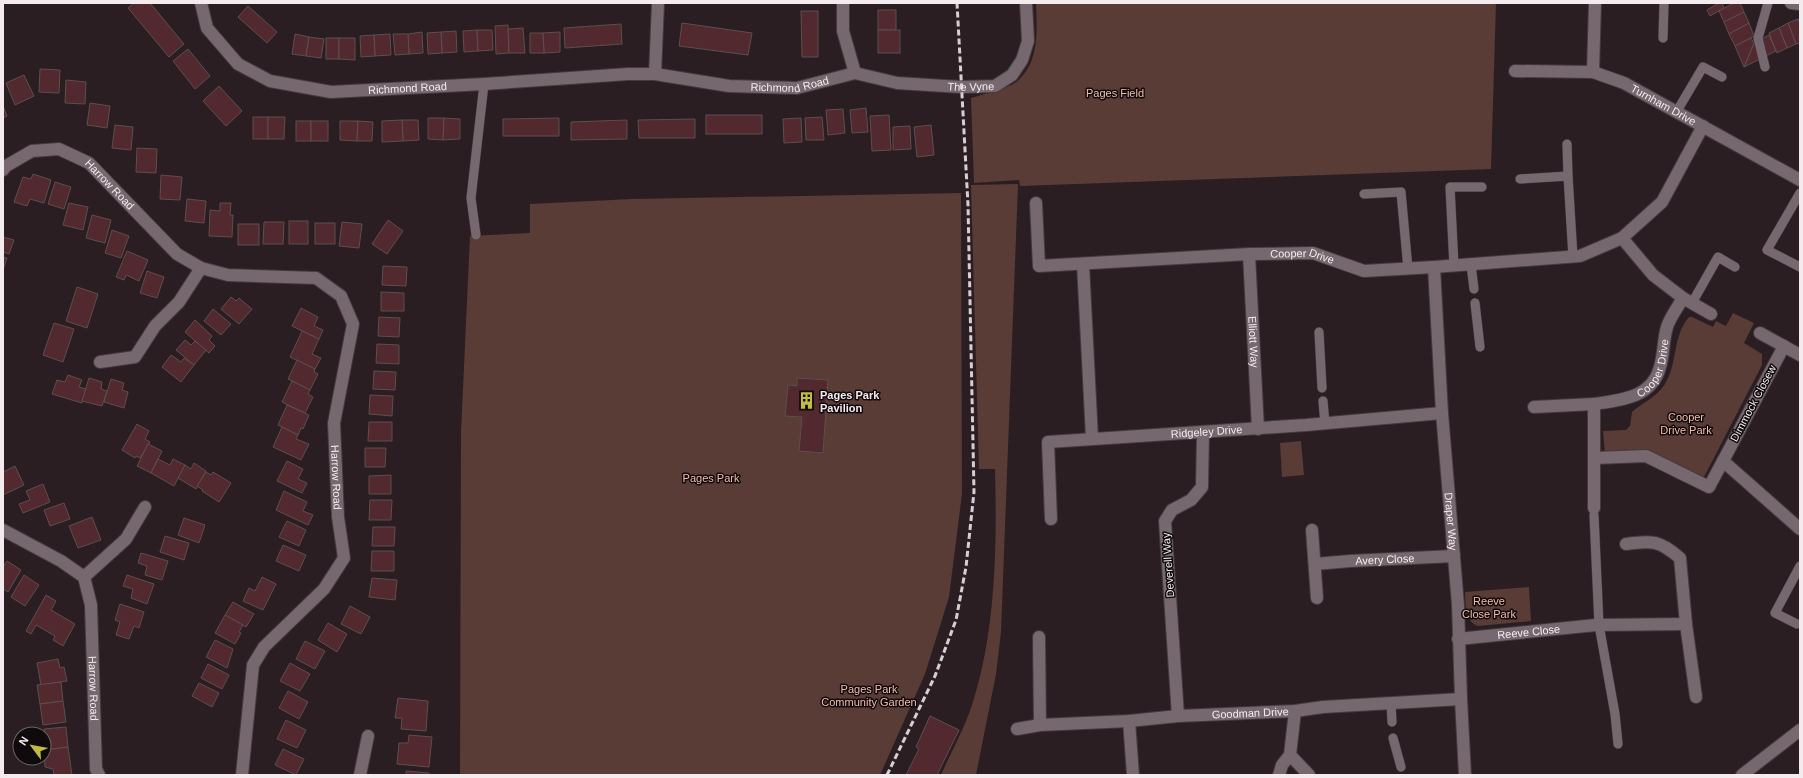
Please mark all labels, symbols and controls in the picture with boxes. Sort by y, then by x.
street label: Richmond Road [750,74,830,95]
street label: Richmond Road [368,80,447,96]
street label: The Vyne [947,80,994,93]
street label: Turnham Drive [1629,82,1698,128]
park label: Pages Field [1086,87,1144,99]
street label: Harrow Road [83,157,137,212]
street label: Cooper Drive [1270,246,1336,266]
street label: Elliott Way [1246,316,1261,368]
street label: Cooper Drive [1634,338,1670,400]
street label: Dimmock Closew [1728,363,1778,443]
place label: Pages Park Pavilion [820,389,880,414]
building icon: Pages Park Pavilion [797,391,817,411]
park label: Cooper Drive Park [1660,411,1712,436]
street label: Ridgeley Drive [1170,423,1243,440]
street label: Harrow Road [329,445,344,510]
park label: Pages Park [683,472,740,484]
street label: Draper Way [1443,492,1459,551]
street label: Deverell Way [1160,532,1176,598]
street label: Avery Close [1355,552,1415,567]
park label: Reeve Close Park [1462,595,1516,620]
street label: Reeve Close [1497,623,1561,641]
street label: Harrow Road [87,656,101,721]
park label: Pages Park Community Garden [821,683,917,708]
street label: Goodman Drive [1211,705,1289,721]
north arrow [12,726,52,766]
text: N [16,734,31,747]

